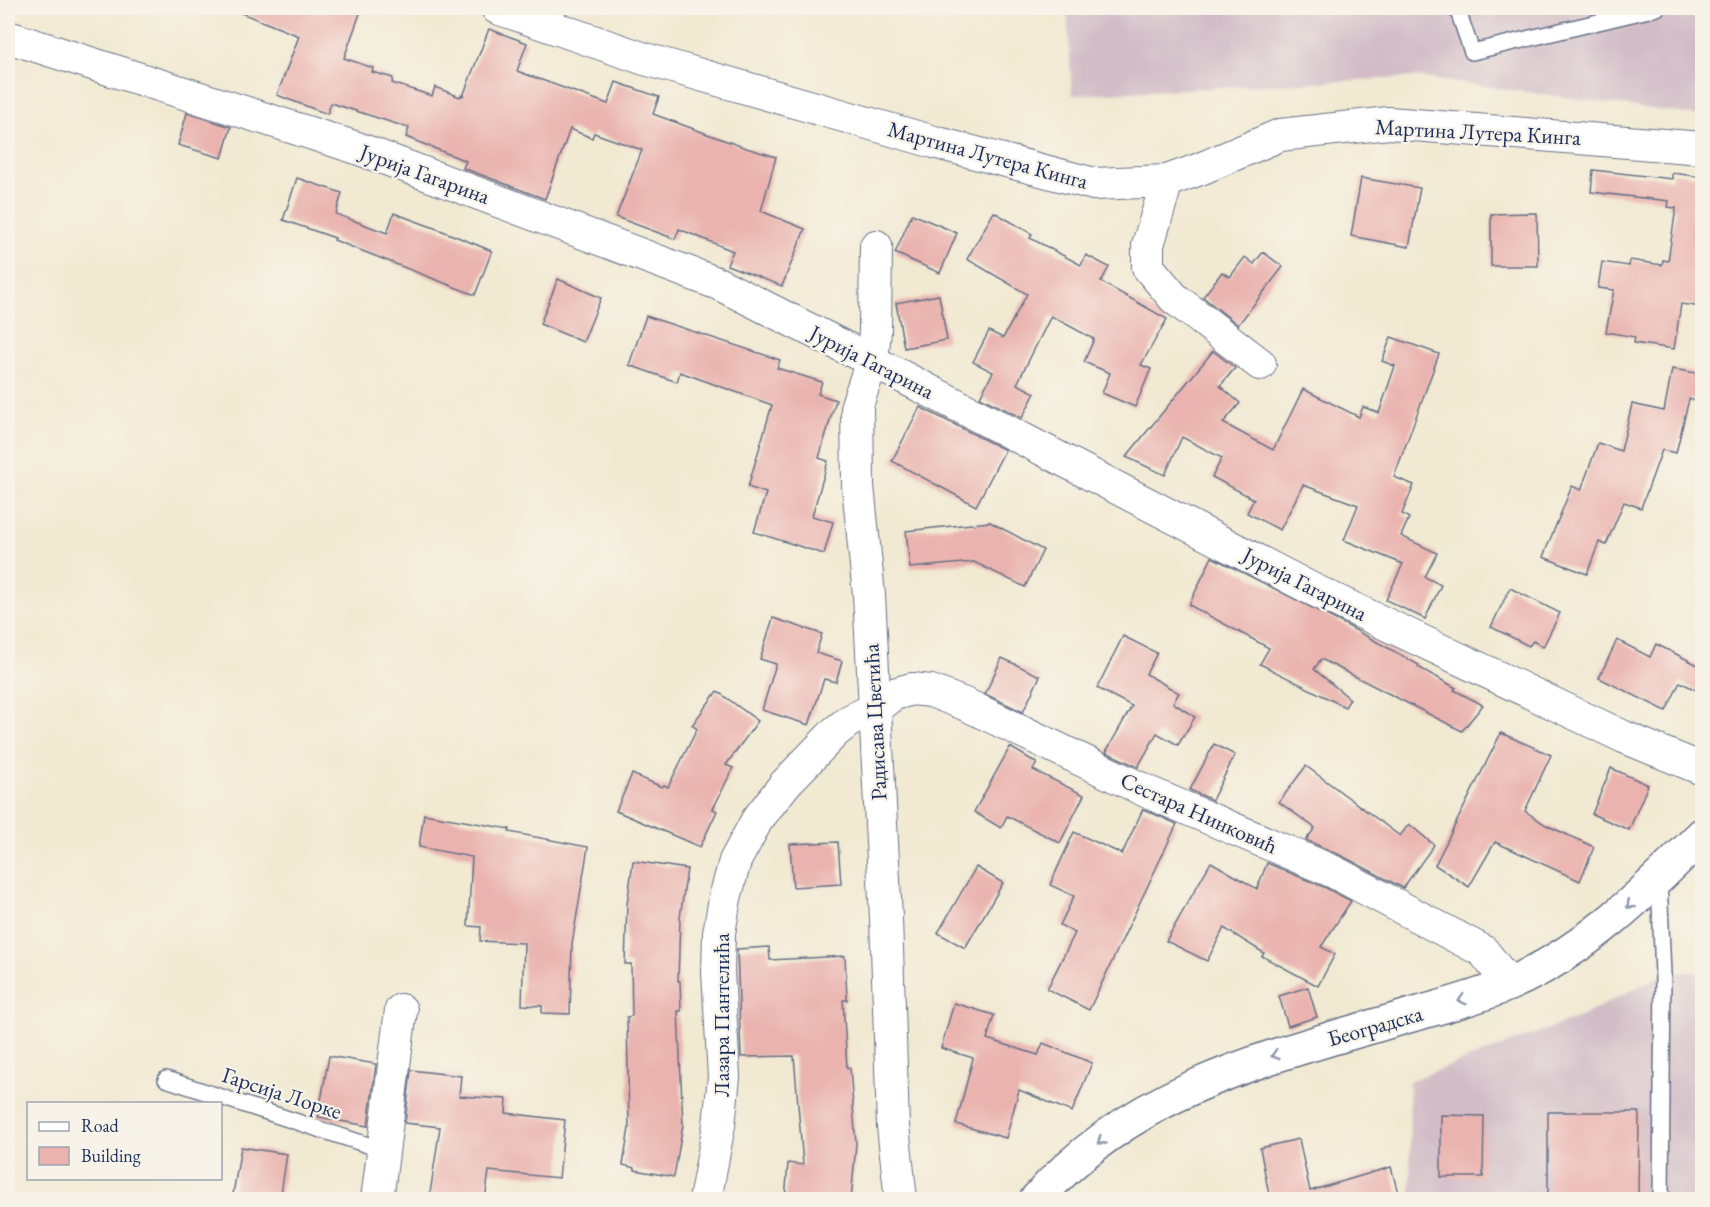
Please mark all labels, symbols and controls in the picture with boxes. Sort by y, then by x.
street label: Мартина Лутера Кинга [1374,112,1582,152]
street label: Мартина Лутера Кинга [885,114,1091,196]
street label: Јурија Гагарина [354,136,494,211]
street label: Јурија Гагарина [803,317,939,406]
street label: Јурија Гагарина [1236,539,1372,628]
street label: Радисава Цветића [856,643,894,801]
street label: Сестара Нинковић [1116,765,1282,861]
one-way arrow [1626,898,1637,909]
street label: Лазара Пантелића [707,933,736,1097]
one-way arrow [1457,993,1468,1005]
street label: Београдска [1324,999,1426,1053]
one-way arrow [1270,1048,1281,1060]
street label: Гарсија Лорке [218,1060,346,1126]
legend [27,1102,222,1180]
text: Road [81,1114,120,1137]
one-way arrow [1096,1134,1107,1145]
text: Building [81,1144,141,1167]

